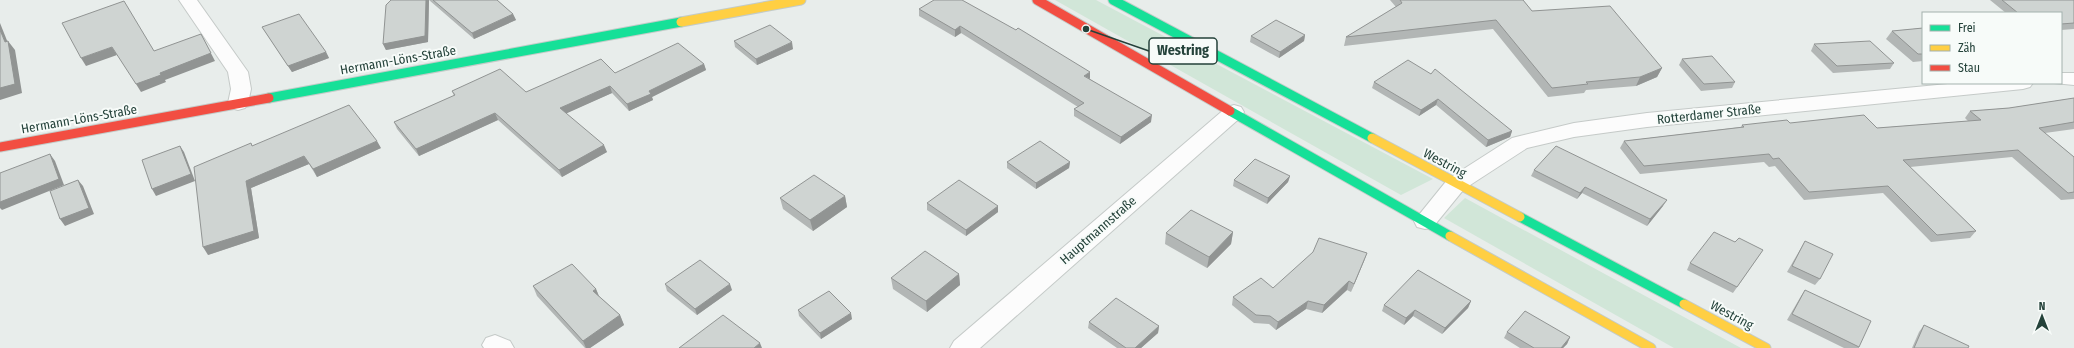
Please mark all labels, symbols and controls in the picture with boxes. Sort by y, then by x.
legend [1922,12,2062,84]
text: Frei [1958,21,1976,35]
callout: Westring [1149,38,1217,64]
text: Zäh [1958,41,1976,55]
street label: Hermann-Löns-Straße [339,42,457,78]
text: Westring [1157,42,1209,59]
text: Stau [1958,61,1980,75]
street label: Hermann-Löns-Straße [20,101,138,137]
street label: Rotterdamer Straße [1656,101,1762,127]
street label: Westring [1421,145,1470,181]
street label: Hauptmannstraße [1057,193,1139,267]
north arrow [2022,296,2062,336]
street label: Westring [1708,297,1757,333]
text: N [2039,300,2045,313]

